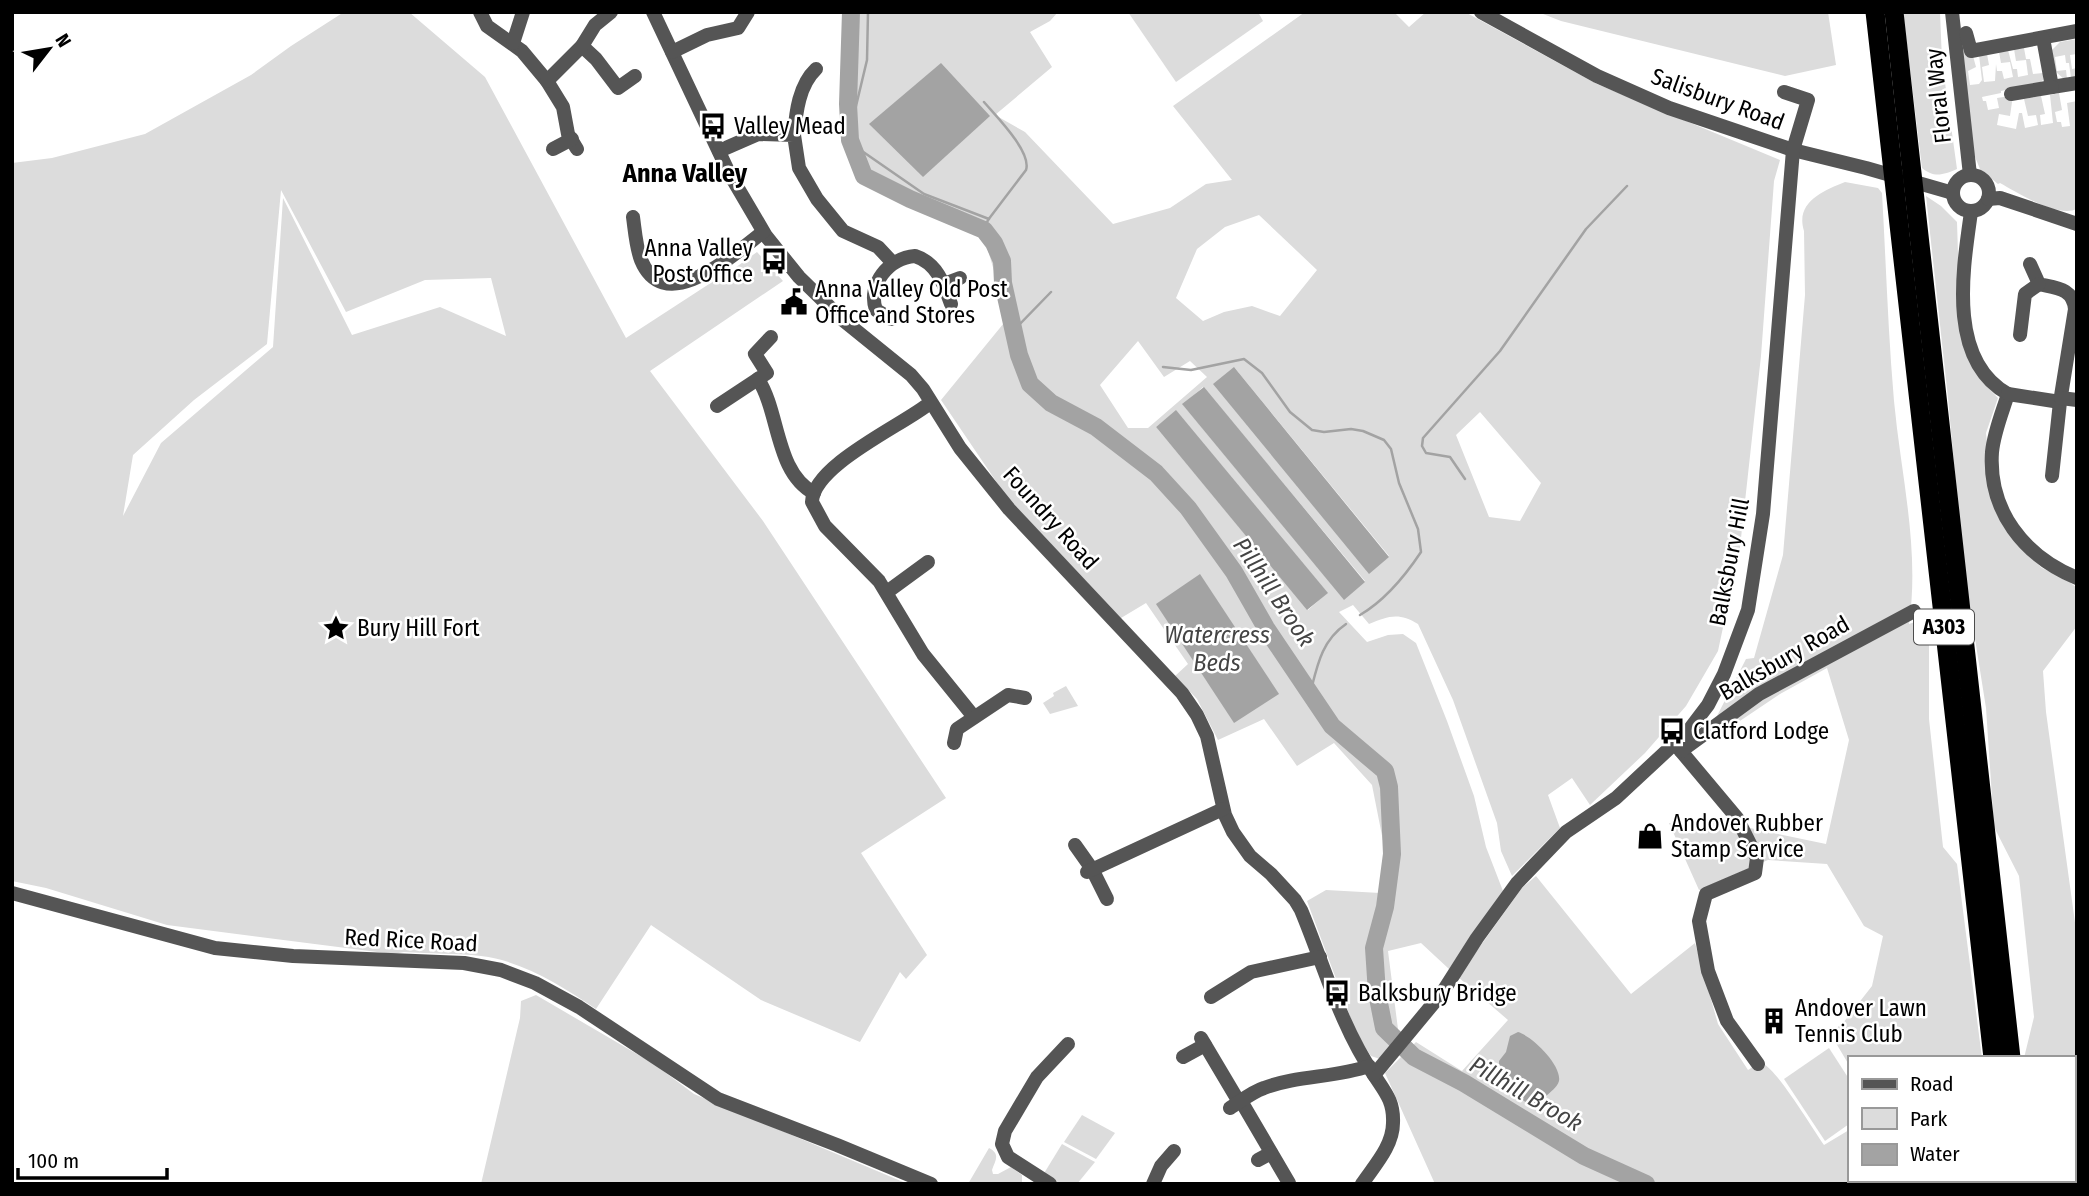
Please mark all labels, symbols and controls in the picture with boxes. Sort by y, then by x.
north arrow [14,14,84,84]
text: N [50,30,76,51]
street label: Floral Way [1919,46,1957,145]
street label: Salisbury Road [1648,62,1788,136]
bus stop icon: Valley Mead [698,111,728,141]
place label: Valley Mead [734,112,846,140]
district label: Anna Valley [622,158,748,189]
place label: Anna Valley Post Office [645,234,754,288]
bus stop icon: Anna Valley Post Office [759,246,789,276]
place label: Anna Valley Old Post Office and Stores [815,275,1008,329]
public building icon: Anna Valley Old Post Office and Stores [779,287,809,317]
street label: Foundry Road [997,461,1105,575]
street label: Balksbury Hill [1703,496,1755,628]
water label: Pillhill Brook [1227,532,1321,652]
street label: Balksbury Road [1714,609,1854,707]
road number: A303 [1914,610,1974,644]
place icon: Bury Hill Fort [321,613,351,643]
place label: Bury Hill Fort [357,614,480,642]
water label: Watercress Beds [1164,621,1270,677]
bus stop icon: Clatford Lodge [1657,716,1687,746]
place label: Clatford Lodge [1693,717,1829,745]
place label: Andover Rubber Stamp Service [1671,809,1823,863]
shop icon: Andover Rubber Stamp Service [1635,821,1665,851]
street label: Red Rice Road [344,923,478,957]
bus stop icon: Balksbury Bridge [1322,978,1352,1008]
place label: Balksbury Bridge [1358,979,1517,1007]
place label: Andover Lawn Tennis Club [1795,994,1927,1048]
building icon: Andover Lawn Tennis Club [1759,1006,1789,1036]
water label: Pillhill Brook [1465,1051,1587,1138]
legend [1848,1056,2075,1182]
text: Road [1910,1071,1954,1097]
text: Park [1910,1106,1948,1132]
scale bar [18,1136,166,1180]
text: Water [1910,1141,1960,1167]
text: 100 m [28,1148,79,1174]

